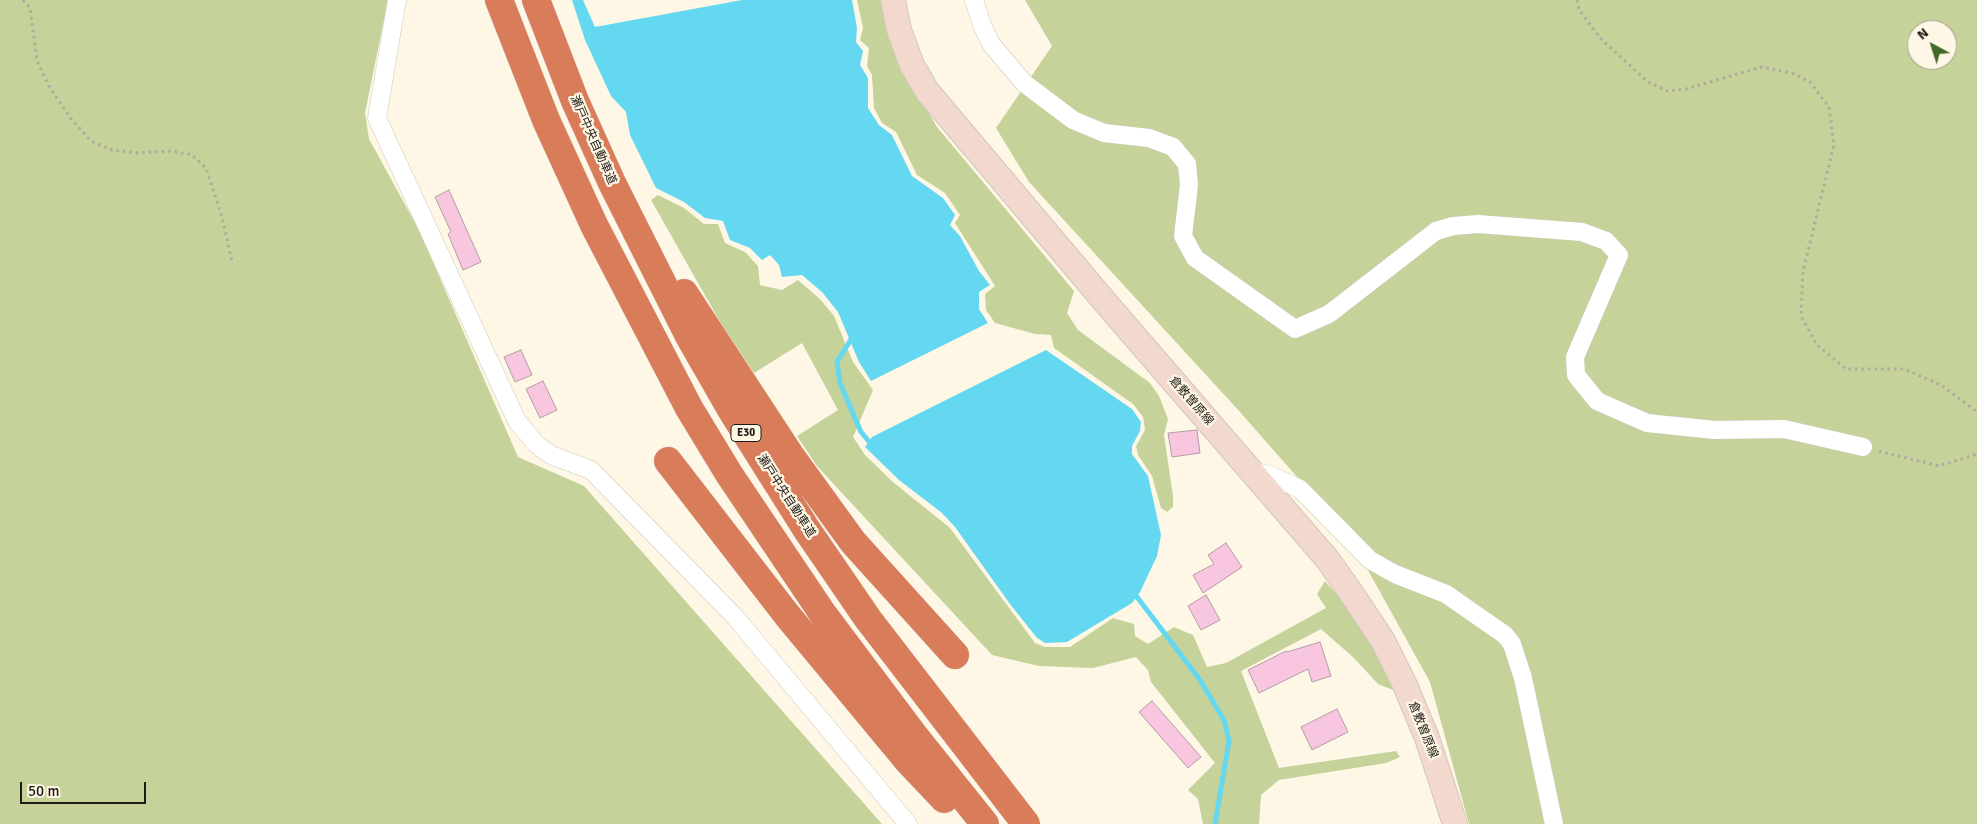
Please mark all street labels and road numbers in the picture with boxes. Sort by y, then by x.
street label: 瀬戸中央自動車道 [567,93,619,187]
street label: 倉敷曽原線 [1166,374,1216,428]
road number: E30 [731,424,761,442]
street label: 瀬戸中央自動車道 [754,452,818,540]
street label: 倉敷曽原線 [1405,699,1441,761]

